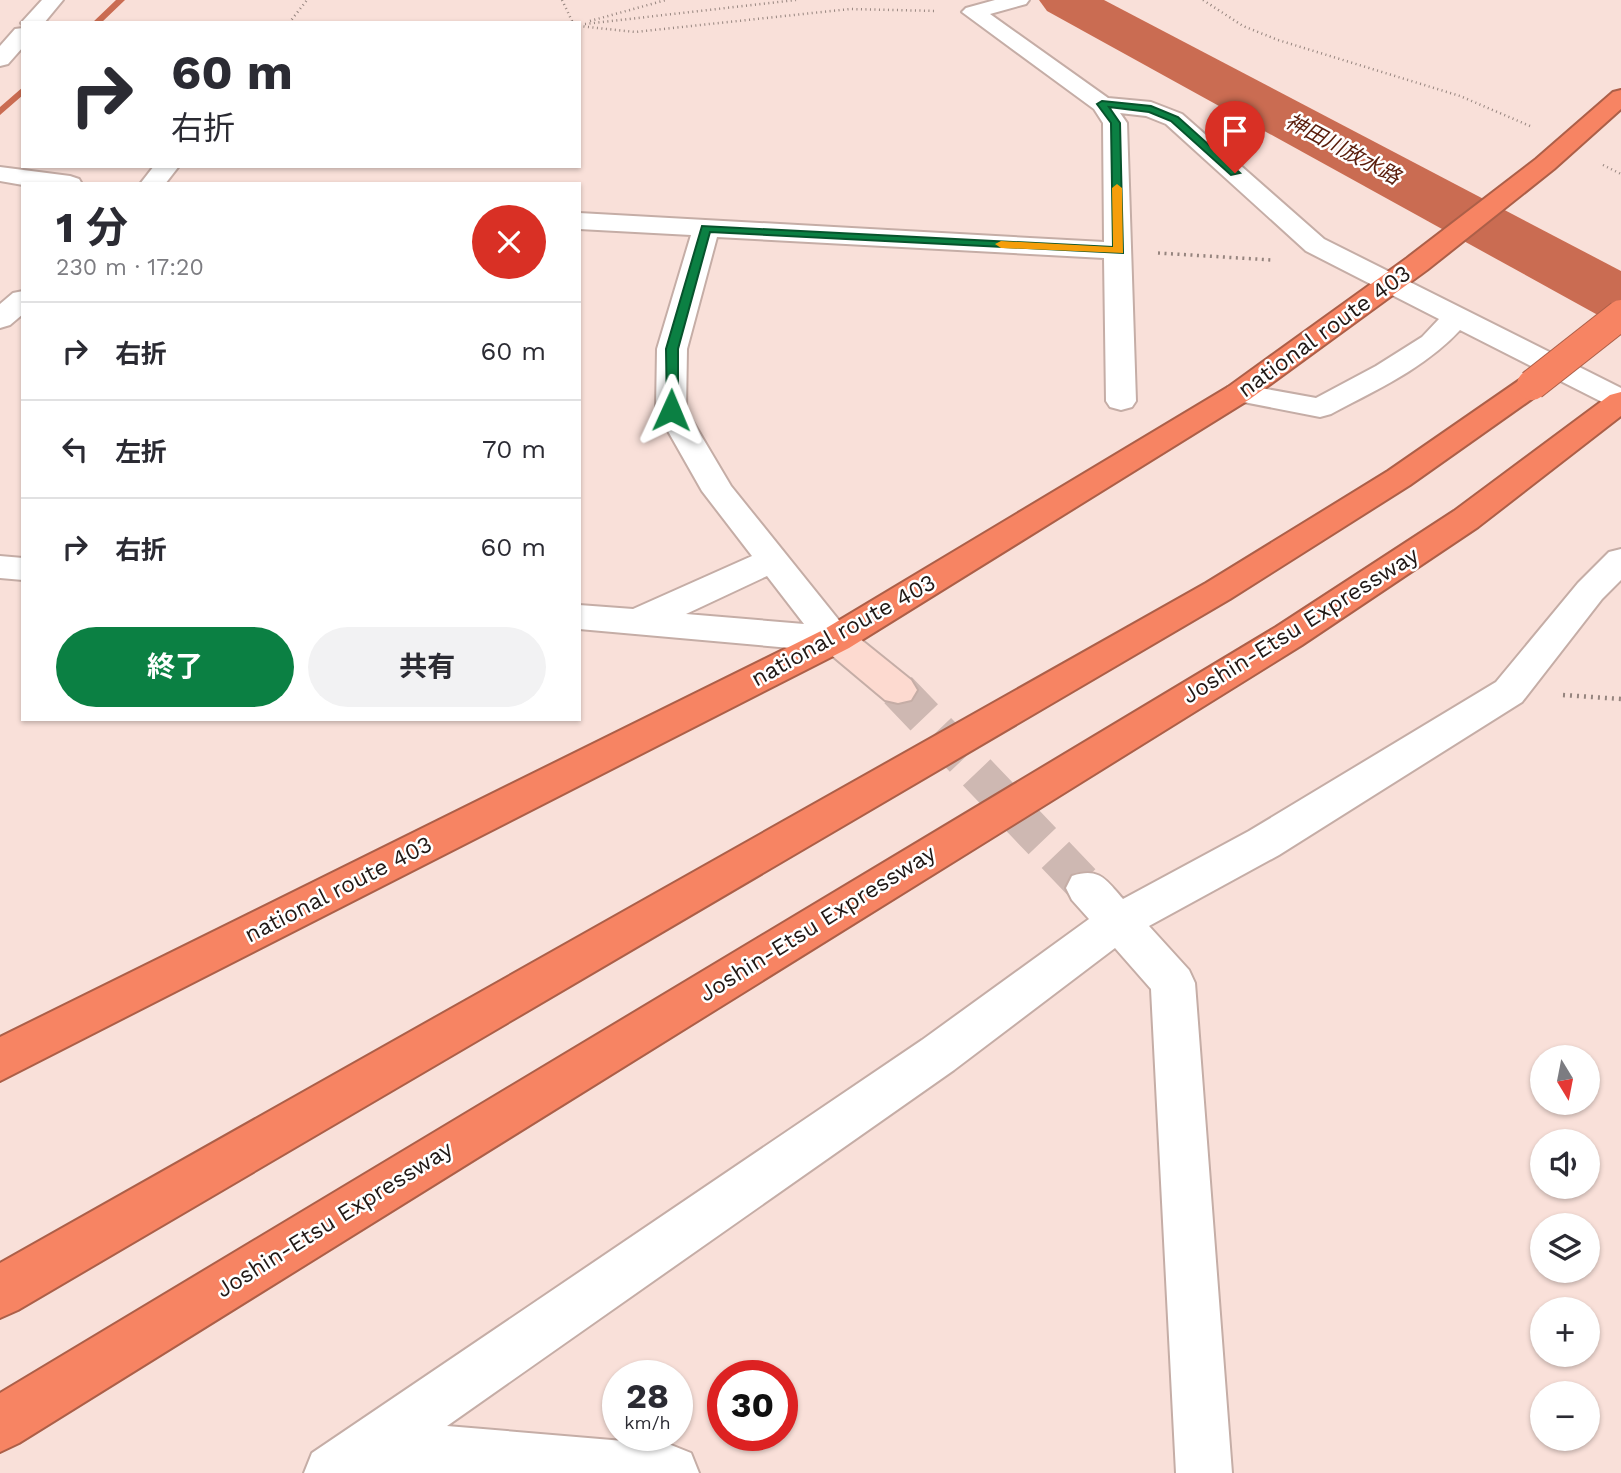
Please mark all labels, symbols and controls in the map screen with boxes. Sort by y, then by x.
text: 60 m [171,43,293,101]
icon: right [56,49,147,140]
pin [1205,101,1265,173]
water label: 神田川放水路 [1282,108,1406,190]
text: 右折 [171,109,235,147]
icon: arrive [1216,112,1254,150]
text: 1 分 [56,203,128,252]
button: close [472,205,546,279]
text: 230 m · 17:20 [56,254,204,281]
street label: national route 403 [1233,260,1416,403]
icon: right [56,332,94,370]
text: 60 m [480,336,546,366]
text: 右折 [115,339,167,369]
position arrow [634,373,708,447]
icon: left [56,430,94,468]
text: 70 m [482,434,546,464]
text: 左折 [115,437,167,467]
icon: right [56,528,94,566]
text: 60 m [480,532,546,562]
text: 右折 [115,535,167,565]
street label: Joshin-Etsu Expressway [1177,541,1423,709]
street label: national route 403 [746,569,940,692]
button: 終了 [56,627,294,707]
button: 共有 [308,627,546,707]
street label: national route 403 [240,830,436,948]
street label: Joshin-Etsu Expressway [694,839,940,1007]
north arrow [1530,1045,1600,1115]
map controls [1530,1045,1600,1451]
button: sound [1530,1129,1600,1199]
street label: Joshin-Etsu Expressway [211,1135,457,1303]
button: layers [1530,1213,1600,1283]
button: + [1530,1297,1600,1367]
speed limit sign: 30 [707,1360,798,1451]
text: 28 [626,1375,669,1417]
button: − [1530,1381,1600,1451]
text: km/h [624,1412,671,1433]

